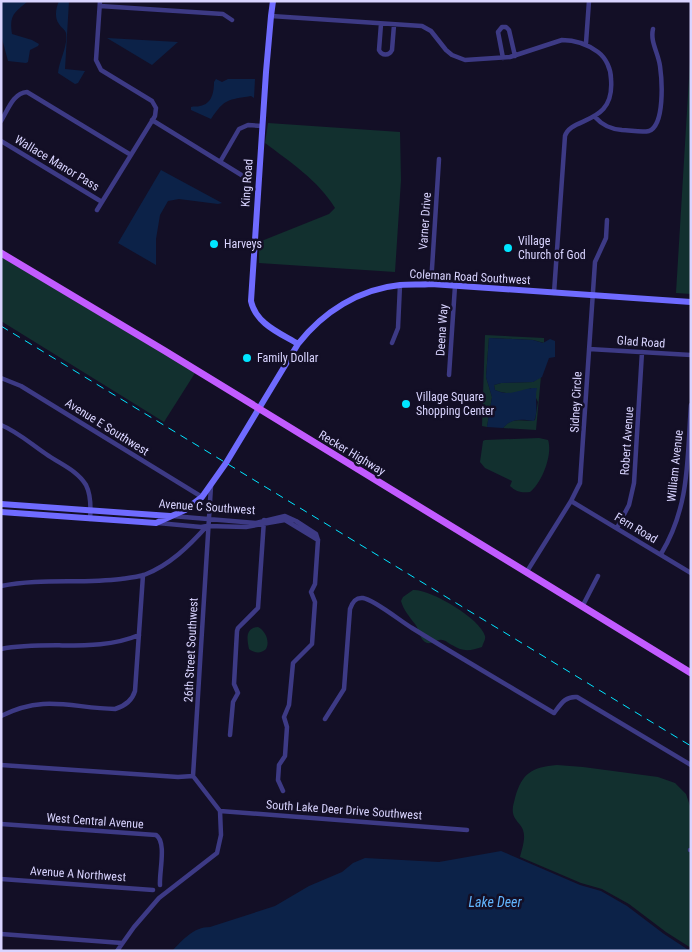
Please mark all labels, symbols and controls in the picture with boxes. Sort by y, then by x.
street label: Wallace Manor Pass [12,132,102,194]
street label: King Road [238,159,256,207]
street label: Varner Drive [416,191,434,250]
place label: Village Church of God [518,234,586,262]
place label: Harveys [224,237,262,251]
marker: Harveys [208,238,220,250]
marker: Village Church of God [502,242,514,254]
street label: Coleman Road Southwest [409,267,531,287]
street label: Deena Way [433,304,451,356]
street label: Glad Road [616,333,666,351]
place label: Family Dollar [257,351,319,365]
marker: Family Dollar [241,352,253,364]
street label: Sidney Circle [567,371,585,433]
place label: Village Square Shopping Center [416,390,495,418]
street label: Avenue E Southwest [63,396,152,459]
marker: Village Square Shopping Center [400,398,412,410]
street label: Robert Avenue [618,406,636,476]
street label: Recker Highway [316,428,388,478]
street label: William Avenue [664,429,686,503]
street label: Avenue C Southwest [158,497,256,517]
street label: Fern Road [612,510,660,546]
street label: 26th Street Southwest [181,597,201,703]
street label: South Lake Deer Drive Southwest [266,798,423,822]
street label: West Central Avenue [46,811,144,831]
street label: Avenue A Northwest [30,864,127,884]
water label: Lake Deer [468,894,522,910]

